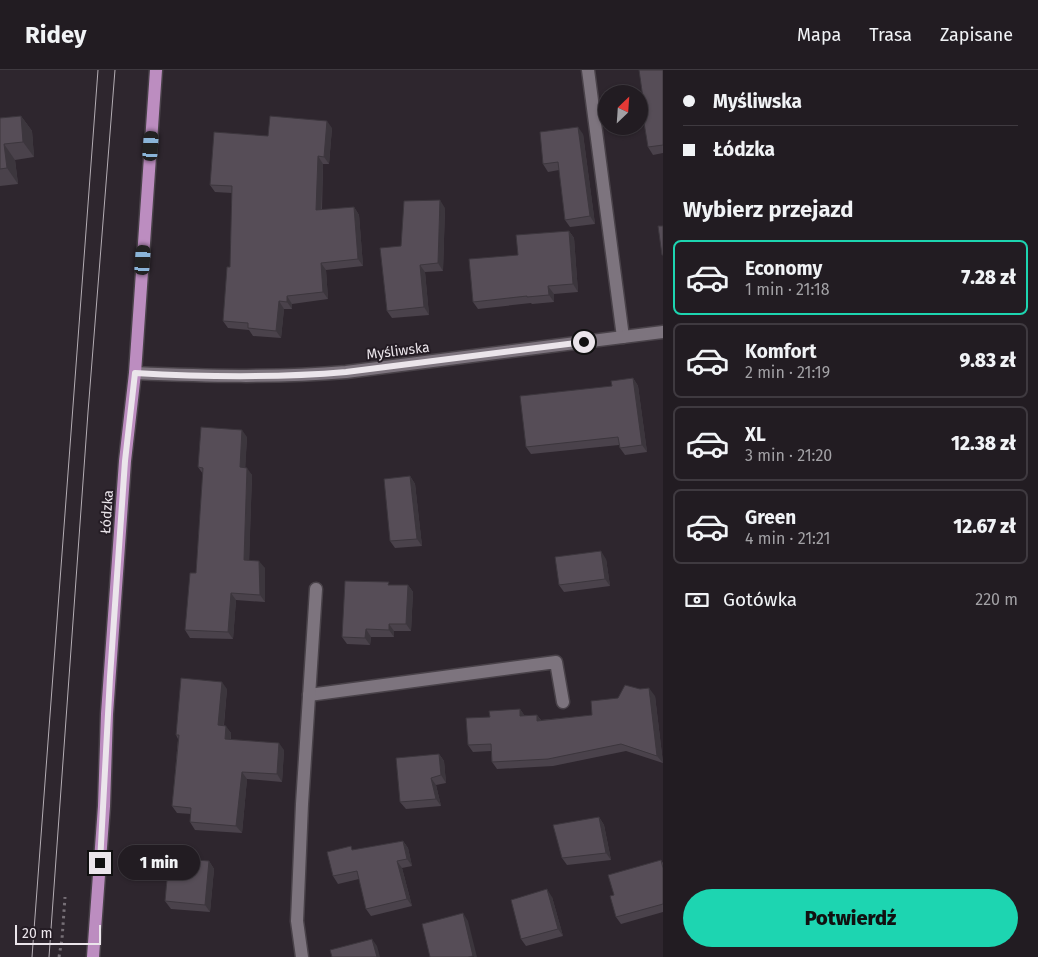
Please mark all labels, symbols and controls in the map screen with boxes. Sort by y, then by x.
text: Ridey [25,21,86,49]
text: Mapa [797,24,841,46]
text: Trasa [869,24,912,46]
text: Zapisane [940,24,1013,46]
north arrow [598,85,648,135]
map controls [598,85,648,135]
text: Myśliwska [713,90,802,113]
car [142,131,159,161]
text: Łódzka [713,138,775,161]
text: Wybierz przejazd [683,196,854,223]
car [134,245,151,275]
icon: car [685,255,730,300]
text: Economy [745,257,822,280]
text: 7.28 zł [961,266,1016,289]
text: 1 min · 21:18 [745,280,829,299]
route start [573,331,595,353]
icon: car [685,338,730,383]
street label: Myśliwska [365,339,431,363]
text: Komfort [745,340,816,363]
text: 9.83 zł [959,349,1016,372]
text: 2 min · 21:19 [745,363,830,382]
icon: car [685,421,730,466]
text: XL [745,423,766,446]
text: 12.38 zł [951,432,1016,455]
text: 3 min · 21:20 [745,446,832,465]
street label: Łódzka [97,489,117,535]
icon: car [685,504,730,549]
text: Green [745,506,796,529]
text: 12.67 zł [953,515,1016,538]
text: 4 min · 21:21 [745,529,830,548]
icon: cash [683,586,711,614]
text: Gotówka [723,588,797,611]
text: 220 m [975,590,1018,609]
callout: 1 min [118,846,200,880]
route end [89,852,111,874]
text: 1 min [140,853,178,872]
button: Potwierdź [683,889,1018,947]
scale bar [15,922,101,945]
text: 20 m [22,925,52,942]

